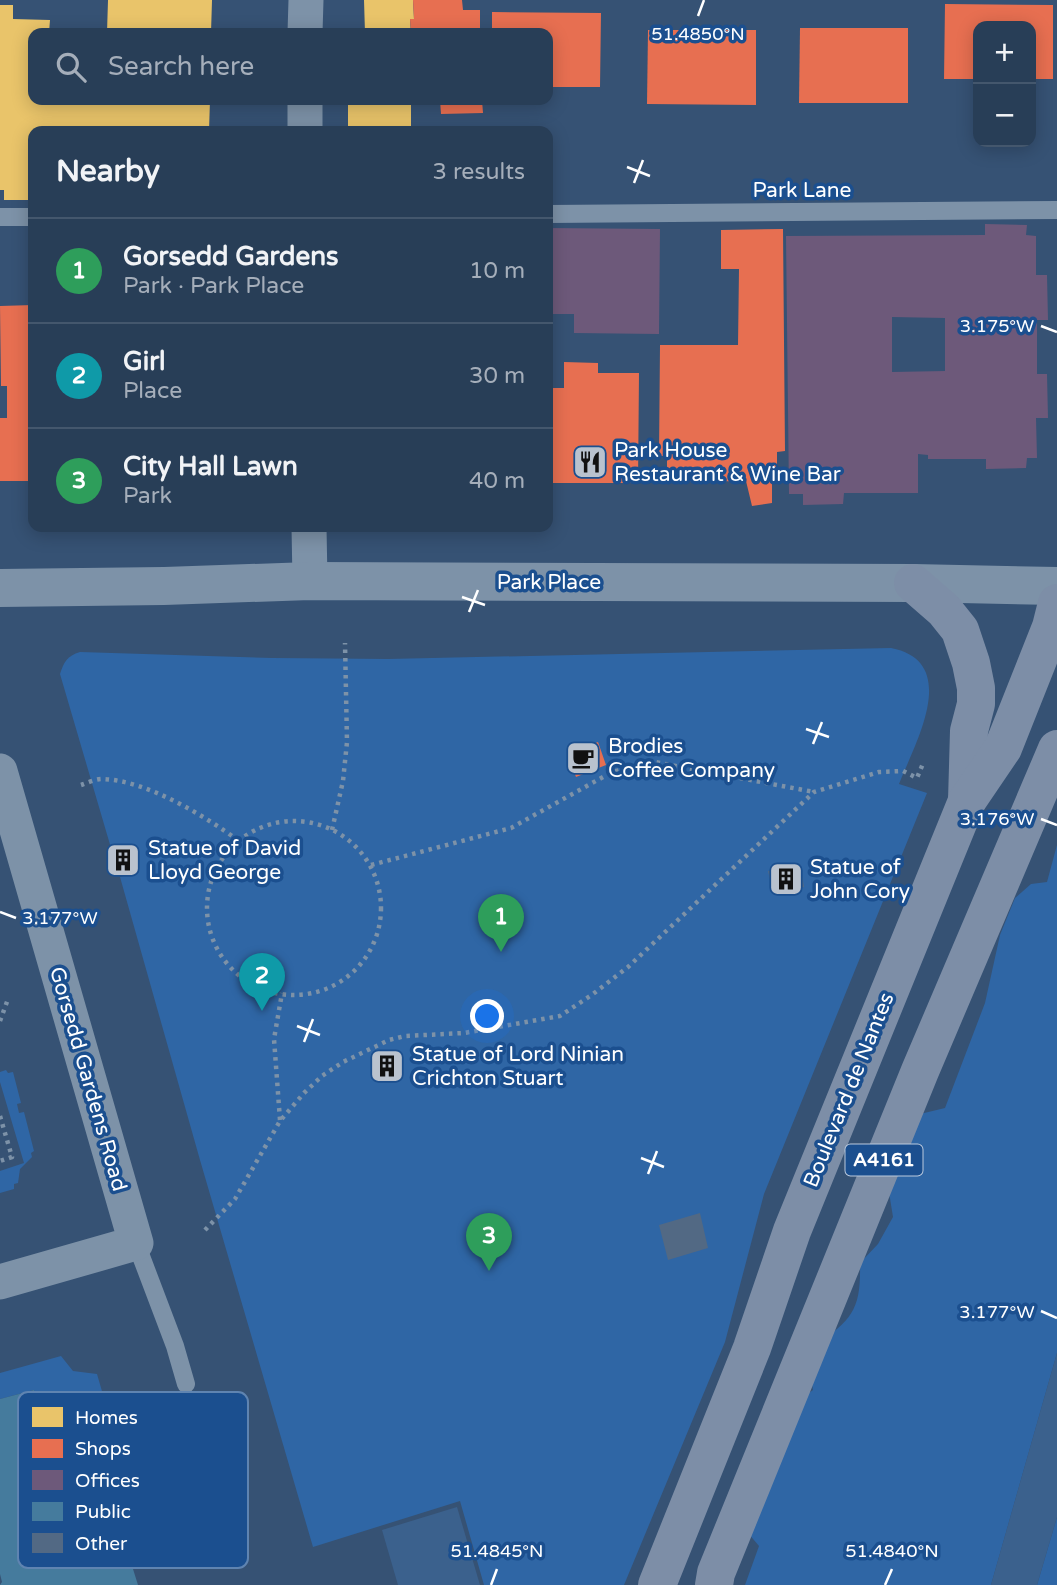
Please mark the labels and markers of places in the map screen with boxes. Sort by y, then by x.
place label: Park House Restaurant & Wine Bar [614,438,841,487]
restaurant icon: Park House Restaurant & Wine Bar [571,443,609,481]
place label: Brodies Coffee Company [608,734,775,783]
cafe icon: Brodies Coffee Company [564,739,602,777]
place label: Statue of David Lloyd George [148,836,301,885]
building icon: Statue of David Lloyd George [104,841,142,879]
place label: Statue of John Cory [810,855,910,904]
building icon: Statue of John Cory [767,860,805,898]
pin: 1 [478,894,524,952]
pin: 2 [239,953,285,1011]
place label: Statue of Lord Ninian Crichton Stuart [412,1042,624,1091]
building icon: Statue of Lord Ninian Crichton Stuart [368,1047,406,1085]
pin: 3 [466,1213,512,1271]

